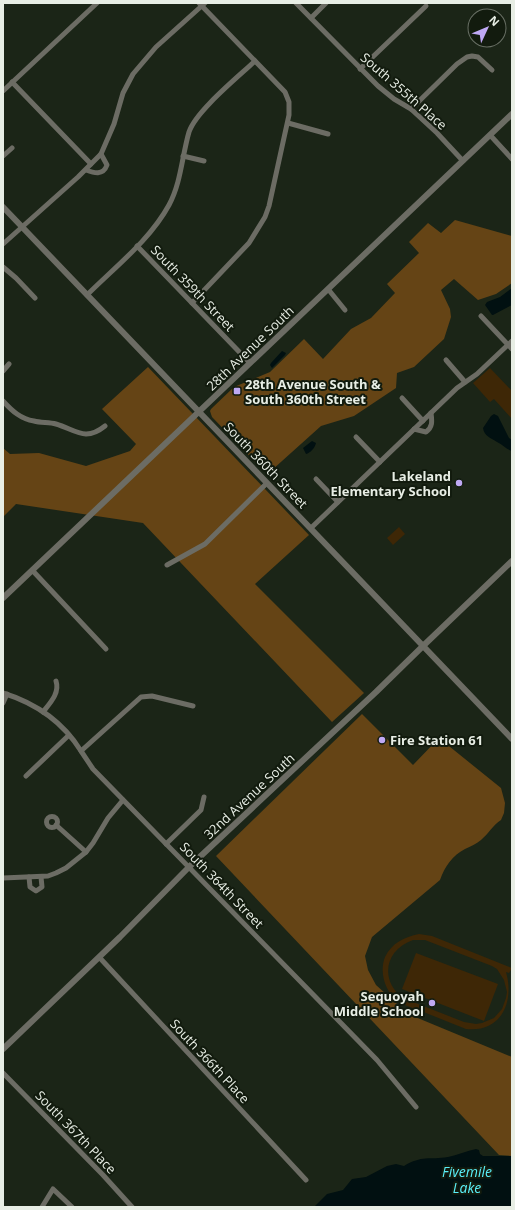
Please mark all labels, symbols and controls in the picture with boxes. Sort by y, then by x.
north arrow [467,8,507,48]
text: N [486,12,503,29]
street label: South 355th Place [357,48,451,134]
street label: South 359th Street [147,241,239,335]
street label: 28th Avenue South [202,302,298,394]
place label: 28th Avenue South & South 360th Street [245,375,381,408]
marker: 28th Avenue South & South 360th Street [232,386,242,396]
street label: South 360th Street [220,418,312,512]
place label: Lakeland Elementary School [330,467,451,500]
marker: Lakeland Elementary School [454,478,464,488]
place label: Fire Station 61 [390,731,483,749]
marker: Fire Station 61 [377,735,387,745]
street label: 32nd Avenue South [200,749,298,843]
street label: South 364th Street [176,838,268,932]
place label: Sequoyah Middle School [334,987,424,1020]
marker: Sequoyah Middle School [427,998,437,1008]
street label: South 366th Place [166,1015,254,1107]
street label: South 367th Place [32,1087,120,1177]
water label: Fivemile Lake [442,1162,492,1197]

